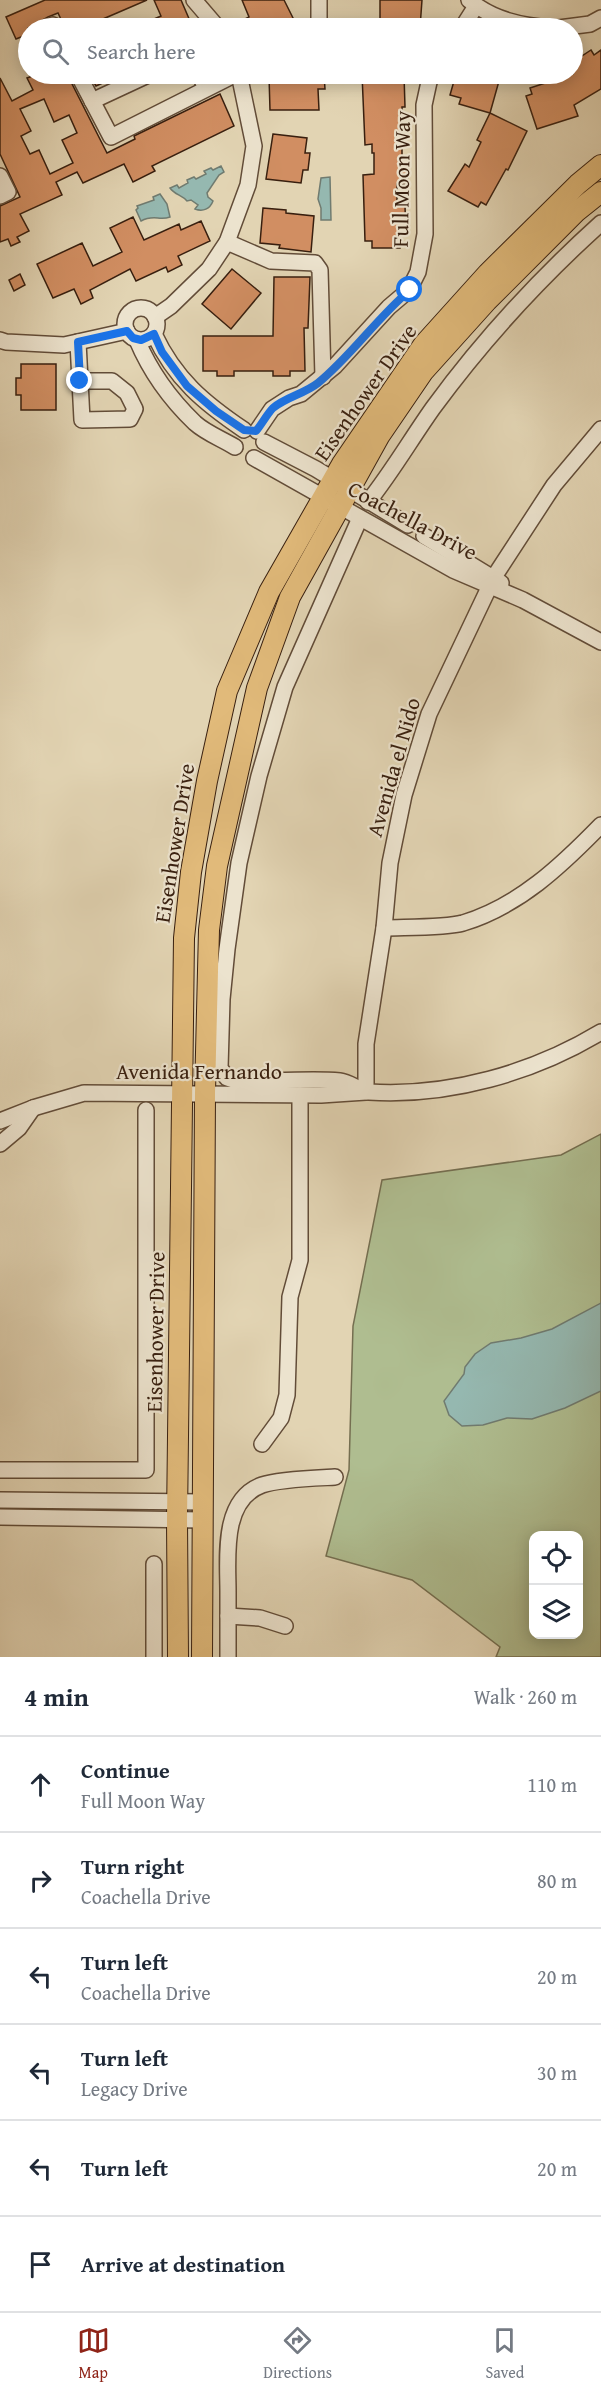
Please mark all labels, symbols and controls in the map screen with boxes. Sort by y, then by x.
search box [18,18,583,84]
icon: search [39,35,72,68]
text: Search here [87,35,196,67]
street label: Full Moon Way [384,110,418,248]
route start [396,276,422,302]
street label: Eisenhower Drive [306,317,424,467]
route end [66,367,92,393]
street label: Coachella Drive [343,472,483,568]
street label: Avenida el Nido [358,694,428,840]
street label: Eisenhower Drive [146,761,202,925]
street label: Avenida Fernando [116,1055,282,1087]
street label: Eisenhower Drive [138,1251,172,1413]
map controls [529,1531,583,1639]
button: locate [529,1531,583,1585]
button: layers [529,1585,583,1639]
text: 4 min [24,1677,89,1716]
text: Walk · 260 m [474,1682,577,1711]
text: Continue [81,1754,170,1786]
icon: ahead [24,1768,57,1801]
text: 110 m [527,1770,577,1799]
text: Full Moon Way [81,1786,205,1815]
text: Turn right [81,1850,184,1882]
icon: right [24,1864,57,1897]
text: 80 m [537,1866,577,1895]
text: Coachella Drive [81,1882,211,1911]
text: Turn left [81,1946,168,1978]
icon: left [24,1960,57,1993]
text: 20 m [537,1962,577,1991]
text: Coachella Drive [81,1978,211,2007]
text: Turn left [81,2042,168,2074]
icon: left [24,2056,57,2089]
text: 30 m [537,2058,577,2087]
text: Legacy Drive [81,2074,188,2103]
icon: left [24,2152,57,2185]
text: Turn left [81,2152,168,2184]
text: 20 m [537,2154,577,2183]
icon: arrive [24,2248,57,2281]
text: Arrive at destination [81,2248,285,2280]
tab: Map [77,2324,110,2384]
tab: Directions [263,2324,332,2384]
tab: Saved [485,2324,524,2384]

